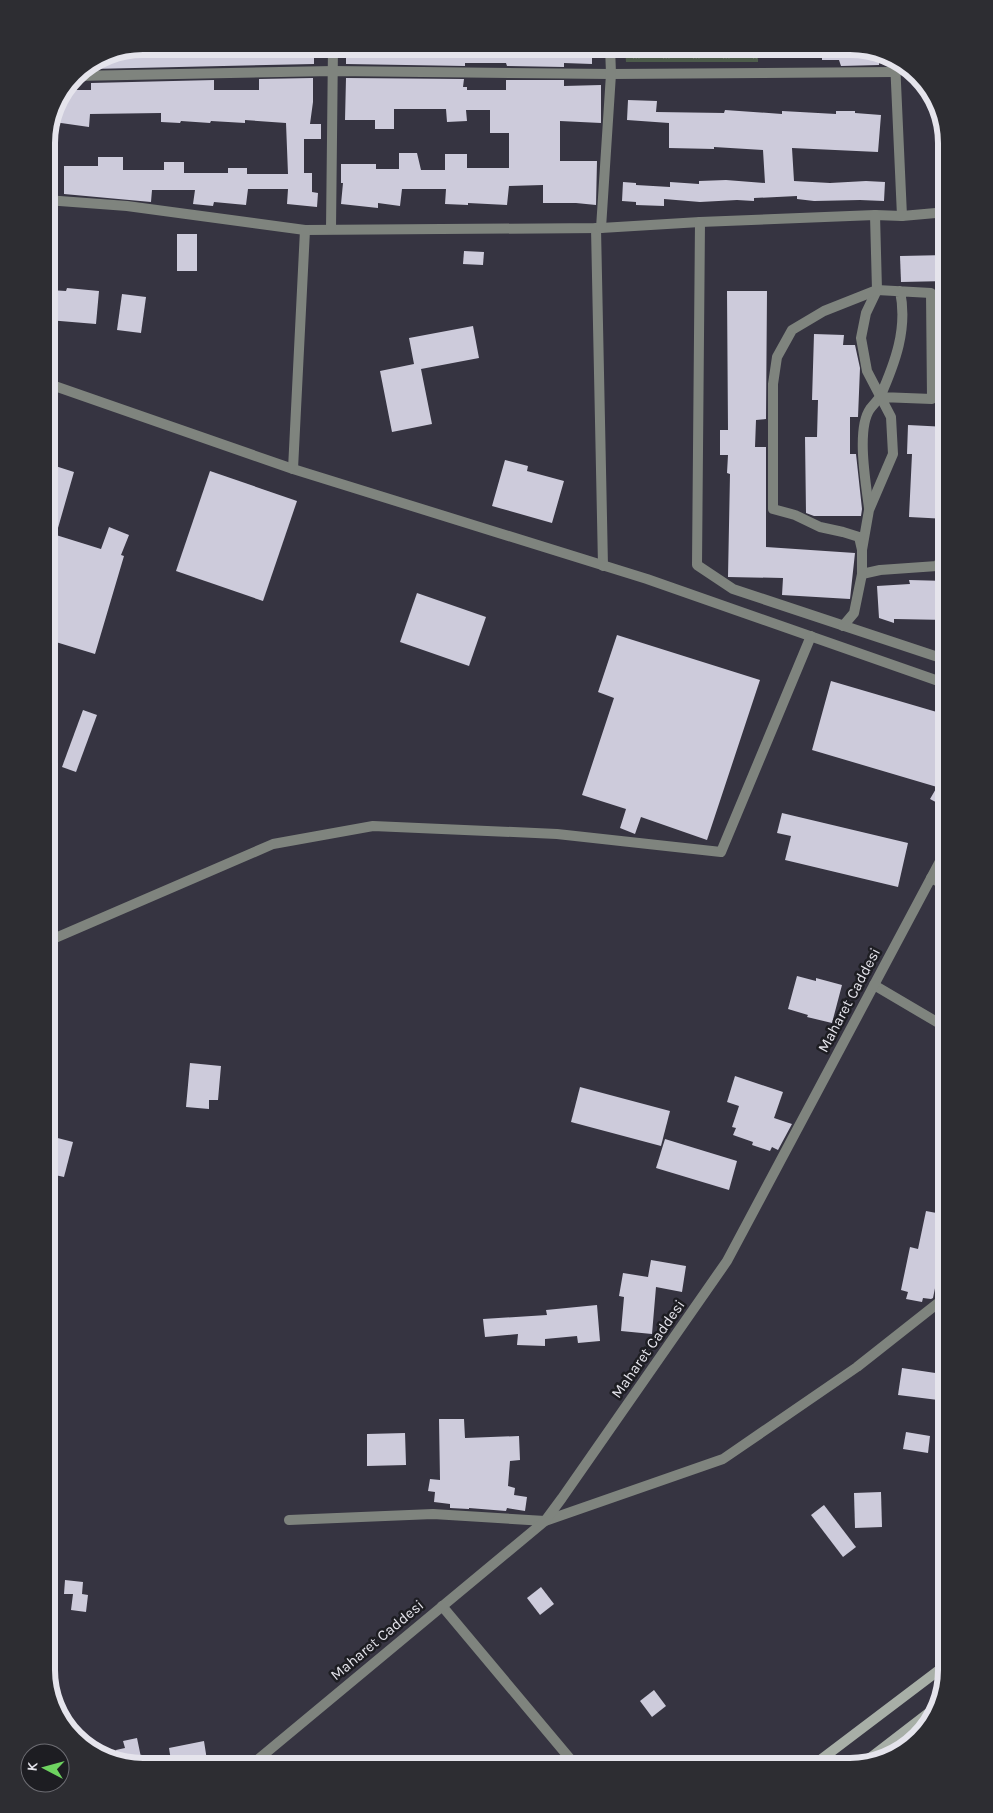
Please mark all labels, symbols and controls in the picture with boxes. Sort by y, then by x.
street label: Maharet Caddesi [814,945,884,1055]
street label: Maharet Caddesi [607,1296,689,1402]
street label: Maharet Caddesi [327,1596,427,1684]
north arrow [20,1743,70,1793]
text: K [24,1760,42,1772]

